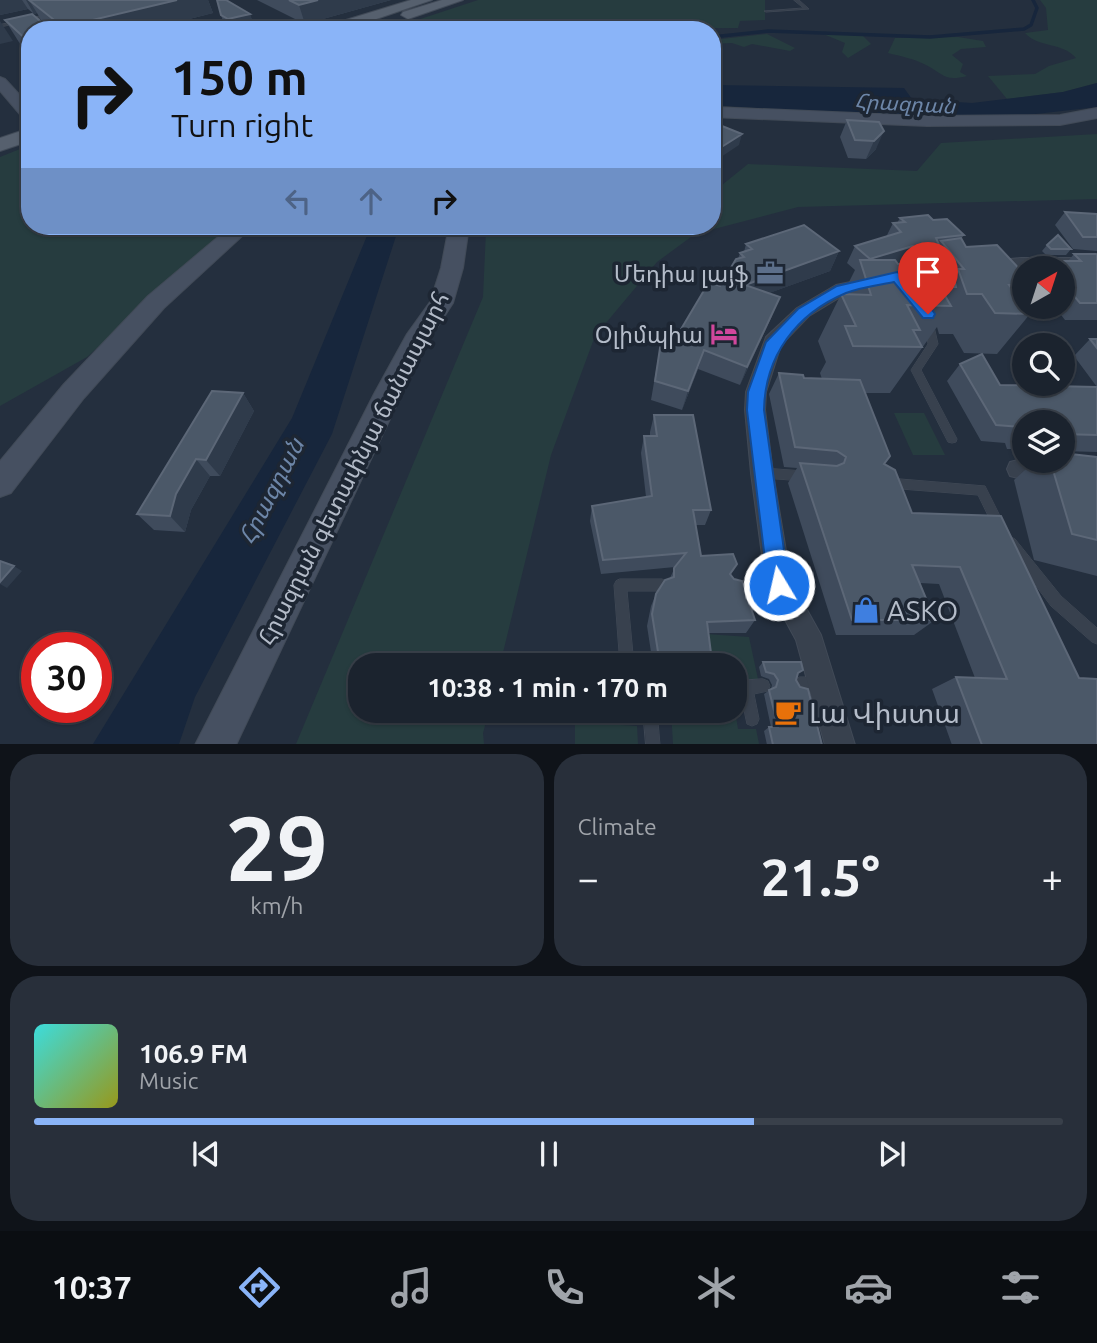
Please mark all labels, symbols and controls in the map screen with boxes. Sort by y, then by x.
icon: right [56,49,147,140]
text: 150 m [171,49,308,104]
water label: Հրազդան [854,88,957,119]
text: Turn right [171,107,313,143]
icon: left [279,182,317,220]
icon: ahead [352,182,390,220]
icon: right [425,182,463,220]
pin [898,242,958,314]
icon: arrive [909,253,947,291]
north arrow [1012,256,1074,318]
map controls [1012,256,1075,473]
office icon: Մեդիա լայֆ [755,258,785,288]
place label: Մեդիա լայֆ [614,261,749,288]
street label: Հրազդան գետափնյա ճանապարհ [252,287,454,649]
hotel icon: Օլիմպիա [709,319,739,349]
place label: Օլիմպիա [595,322,703,349]
button: search [1012,333,1075,396]
button: layers [1012,410,1075,473]
water label: Հրազդան [232,433,310,549]
position arrow [742,548,816,622]
shop icon: ASKO [851,595,881,625]
place label: ASKO [887,595,958,626]
speed limit sign: 30 [21,632,112,723]
text: 10:38 · 1 min · 170 m [427,673,668,702]
cafe icon: Լա Վիստա [773,697,803,727]
place label: Լա Վիստա [809,697,960,730]
text: 29 [225,796,328,898]
text: Climate [578,814,657,839]
text: 21.5° [761,848,880,906]
text: − [578,857,599,899]
text: + [1042,857,1063,899]
text: km/h [250,893,303,918]
text: 106.9 FM [139,1039,248,1068]
text: Music [139,1068,198,1093]
icon: previous [187,1135,225,1173]
icon: pause [530,1135,568,1173]
icon: next [873,1135,911,1173]
icon: directions [235,1263,284,1312]
icon: music [387,1263,436,1312]
icon: phone [540,1263,589,1312]
icon: climate [692,1263,741,1312]
icon: car [844,1263,893,1312]
icon: filters [996,1263,1045,1312]
text: 10:37 [52,1269,132,1305]

